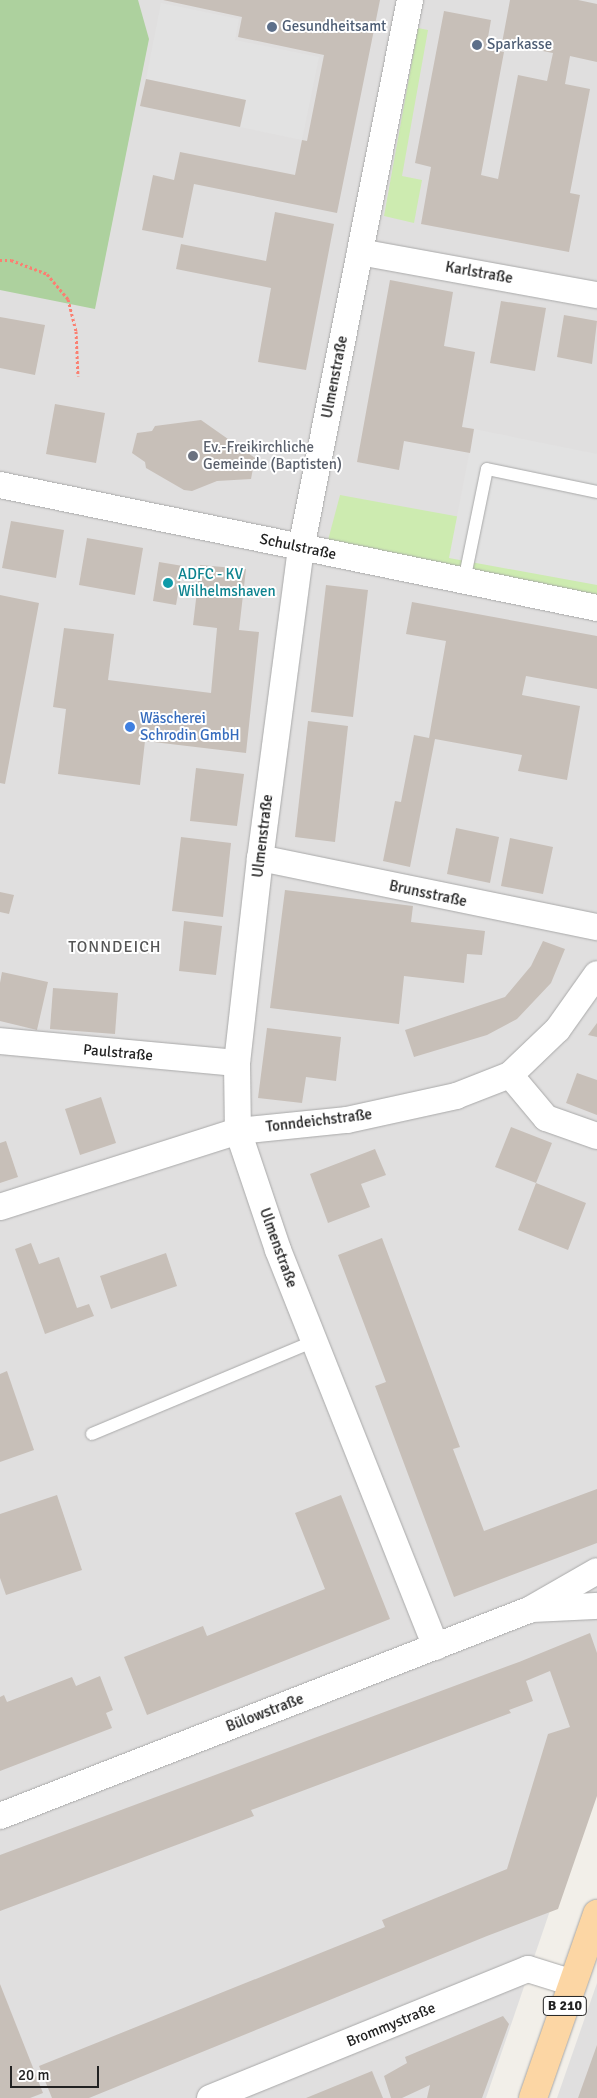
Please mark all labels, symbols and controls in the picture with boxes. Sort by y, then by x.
place label: Gesundheitsamt [282,18,386,36]
marker: Gesundheitsamt [266,21,278,33]
place label: Sparkasse [487,36,552,54]
marker: Sparkasse [471,39,483,51]
street label: Karlstraße [444,258,514,288]
street label: Ulmenstraße [318,334,352,420]
place label: Ev.-Freikirchliche Gemeinde (Baptisten) [203,438,342,473]
marker: Ev.-Freikirchliche Gemeinde (Baptisten) [187,450,199,462]
street label: Schulstraße [258,530,338,564]
place label: ADFC - KV Wilhelmshaven [178,565,276,600]
marker: ADFC - KV Wilhelmshaven [162,577,174,589]
place label: Wäscherei Schrodin GmbH [140,709,240,744]
marker: Wäscherei Schrodin GmbH [124,721,136,733]
street label: Ulmenstraße [249,793,277,879]
street label: Brunsstraße [387,877,469,911]
district label: TONNDEICH [67,937,163,957]
street label: Paulstraße [82,1041,154,1065]
street label: Tonndeichstraße [265,1106,373,1136]
street label: Ulmenstraße [255,1206,301,1290]
street label: Bülowstraße [224,1690,306,1736]
road number: B 210 [542,1994,588,2018]
street label: Brommystraße [344,1999,438,2051]
scale bar [12,2056,101,2088]
text: 20 m [18,2066,49,2084]

